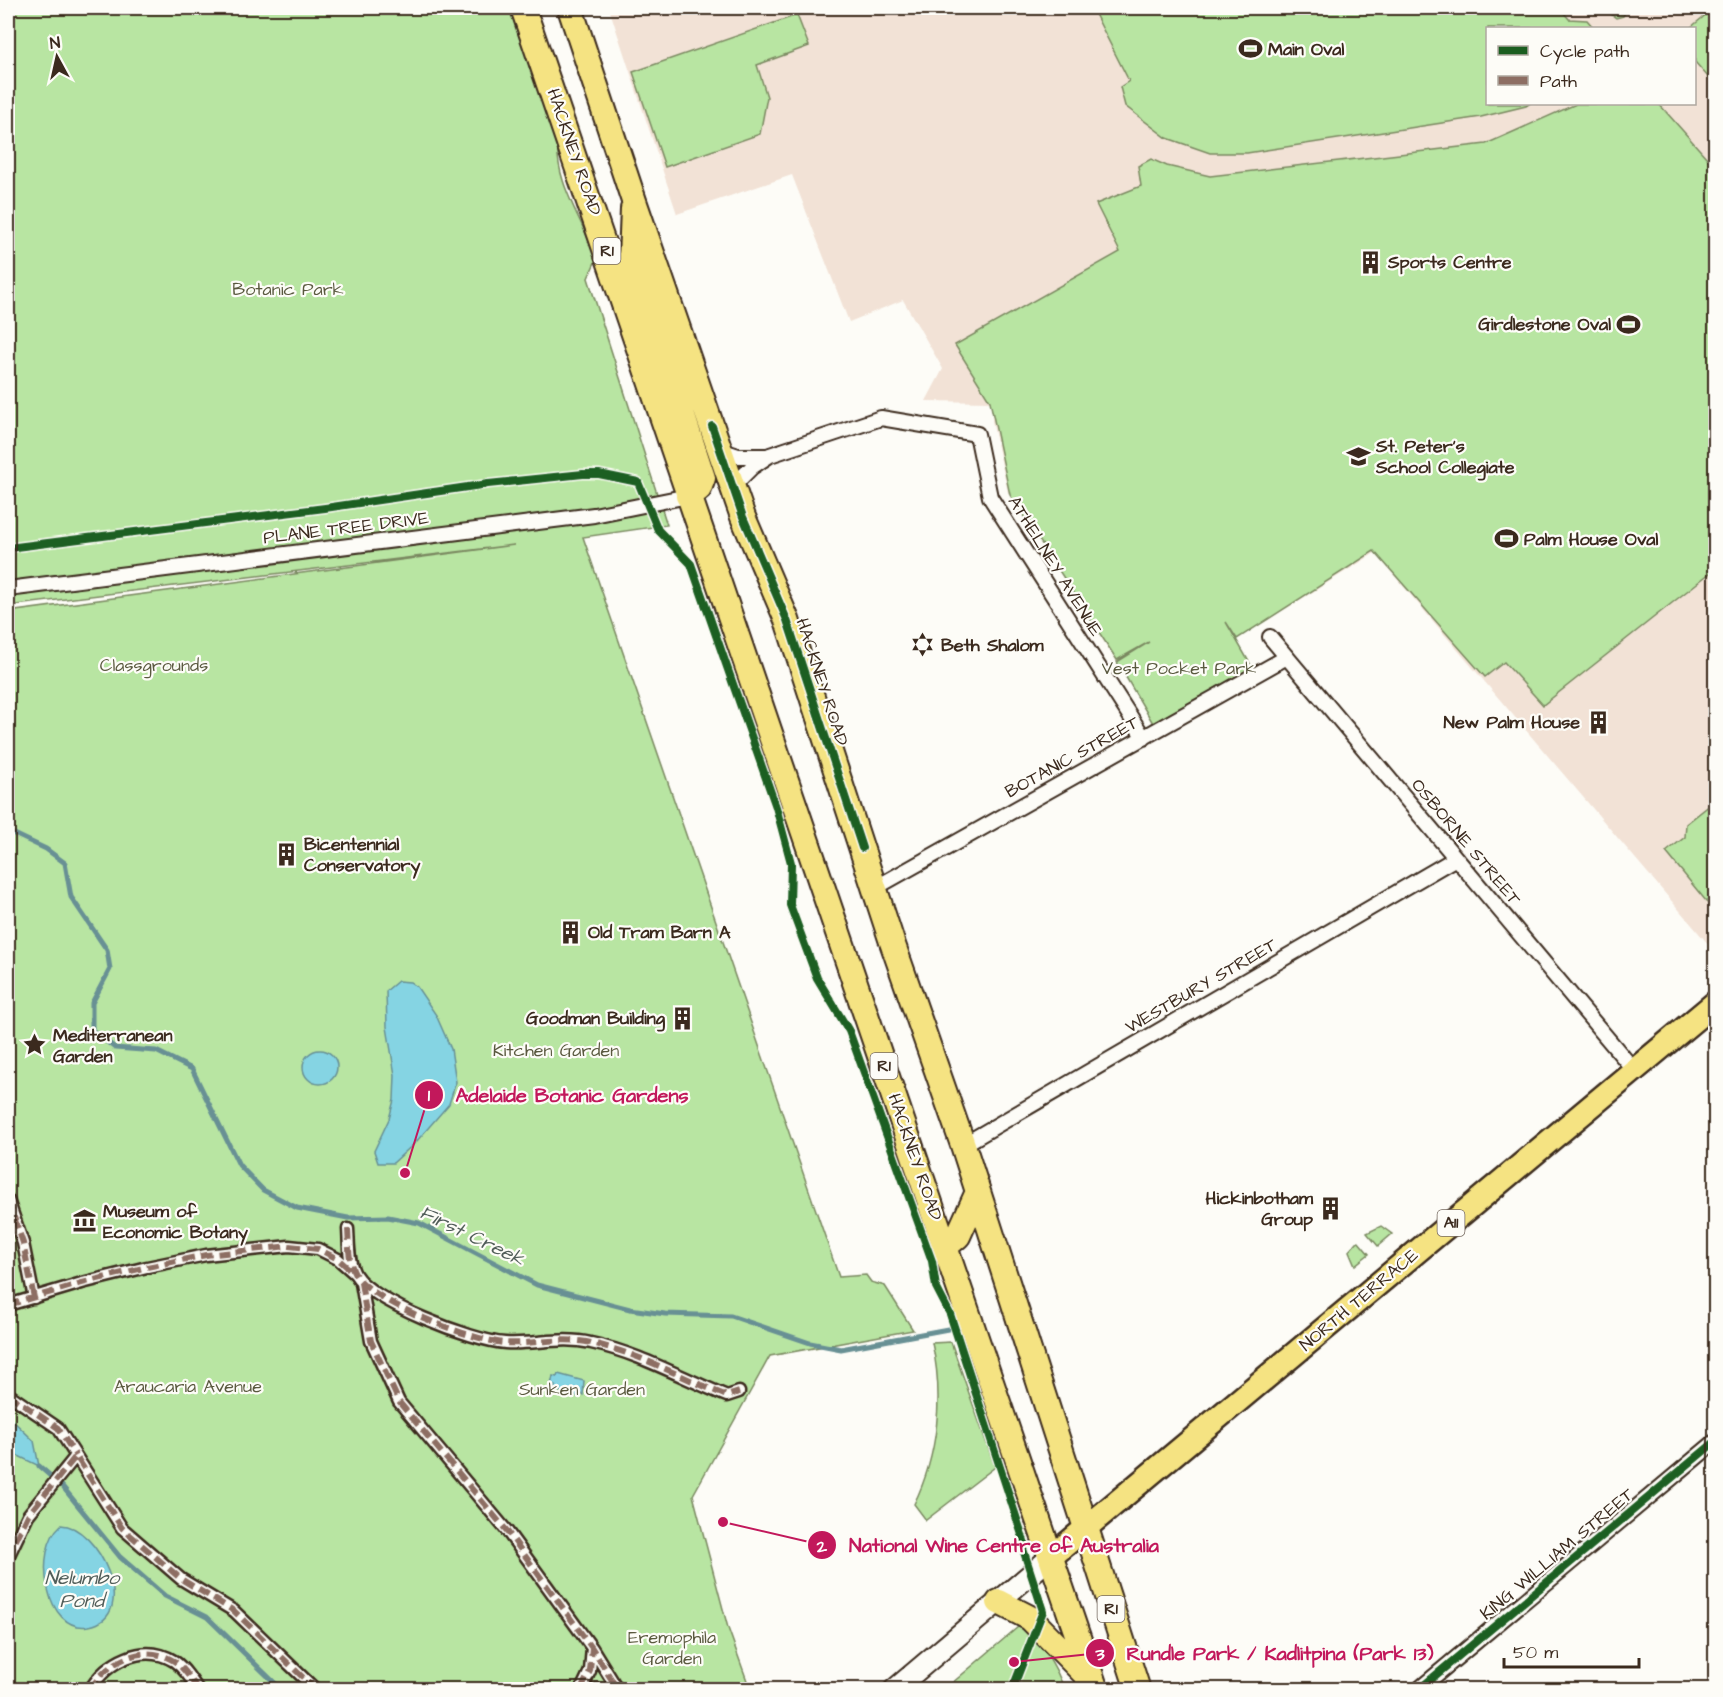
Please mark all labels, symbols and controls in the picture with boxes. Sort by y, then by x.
north arrow [27,27,87,87]
legend [1486,27,1696,105]
text: N [49,32,62,55]
sports icon: Main Oval [1237,36,1263,62]
place label: Main Oval [1268,37,1345,62]
text: Cycle path [1540,39,1629,65]
text: Path [1540,69,1577,94]
street label: HACKNEY ROAD [541,85,608,219]
road number: R1 [594,238,620,264]
building icon: Sports Centre [1357,249,1383,275]
place label: Sports Centre [1387,250,1512,275]
park label: Botanic Park [232,277,344,302]
sports icon: Girdlestone Oval [1616,311,1642,337]
place label: Girdlestone Oval [1478,312,1611,337]
place label: St. Peter's School Collegiate [1375,434,1515,481]
school or university icon: St. Peter's School Collegiate [1345,443,1371,469]
street label: ATHELNEY AVENUE [1002,491,1108,641]
street label: PLANE TREE DRIVE [262,505,430,551]
sports icon: Palm House Oval [1493,526,1519,552]
place label: Palm House Oval [1524,527,1658,552]
street label: HACKNEY ROAD [790,615,855,749]
synagogue icon: Beth Shalom [910,632,936,658]
place label: Beth Shalom [941,633,1045,658]
park label: Classgrounds [100,653,208,679]
park label: Vest Pocket Park [1102,656,1256,681]
street label: BOTANIC STREET [1000,709,1144,804]
building icon: New Palm House [1585,709,1611,735]
place label: New Palm House [1444,710,1580,735]
street label: OSBORNE STREET [1405,773,1527,911]
place label: Bicentennial Conservatory [304,832,420,879]
building icon: Bicentennial Conservatory [273,841,299,867]
building icon: Old Tram Barn A [557,919,583,945]
place label: Old Tram Barn A [588,920,731,945]
street label: WESTBURY STREET [1121,932,1282,1040]
building icon: Goodman Building [670,1005,696,1031]
place label: Goodman Building [526,1006,666,1032]
place label: Mediterranean Garden [53,1023,173,1069]
place icon: Mediterranean Garden [22,1032,48,1058]
park label: Kitchen Garden [493,1038,619,1063]
road number: R1 [870,1053,898,1079]
callout: Adelaide Botanic Gardens [414,1076,701,1114]
text: Adelaide Botanic Gardens [456,1082,688,1110]
text: 1 [428,1083,431,1108]
street label: HACKNEY ROAD [882,1090,949,1224]
place label: Hickinbotham Group [1206,1186,1314,1232]
building icon: Hickinbotham Group [1318,1195,1344,1221]
place label: Museum of Economic Botany [103,1199,248,1246]
water label: First Creek [415,1199,530,1274]
museum icon: Museum of Economic Botany [72,1208,98,1234]
road number: A11 [1438,1210,1464,1236]
street label: NORTH TERRACE [1294,1243,1424,1357]
park label: Araucaria Avenue [114,1374,262,1399]
park label: Sunken Garden [519,1377,645,1402]
street label: KING WILLIAM STREET [1475,1482,1640,1626]
callout: National Wine Centre of Australia [807,1526,1171,1564]
text: National Wine Centre of Australia [849,1532,1160,1560]
text: 2 [816,1534,828,1559]
water label: Nelumbo Pond [45,1564,121,1615]
road number: R1 [1098,1596,1124,1622]
park label: Eremophila Garden [628,1625,716,1671]
scale bar [1504,1631,1639,1669]
callout: Rundle Park / Kadlitpina (Park 13) [1085,1634,1446,1672]
text: Rundle Park / Kadlitpina (Park 13) [1126,1640,1434,1668]
text: 50 m [1513,1640,1558,1665]
text: 3 [1094,1642,1105,1667]

